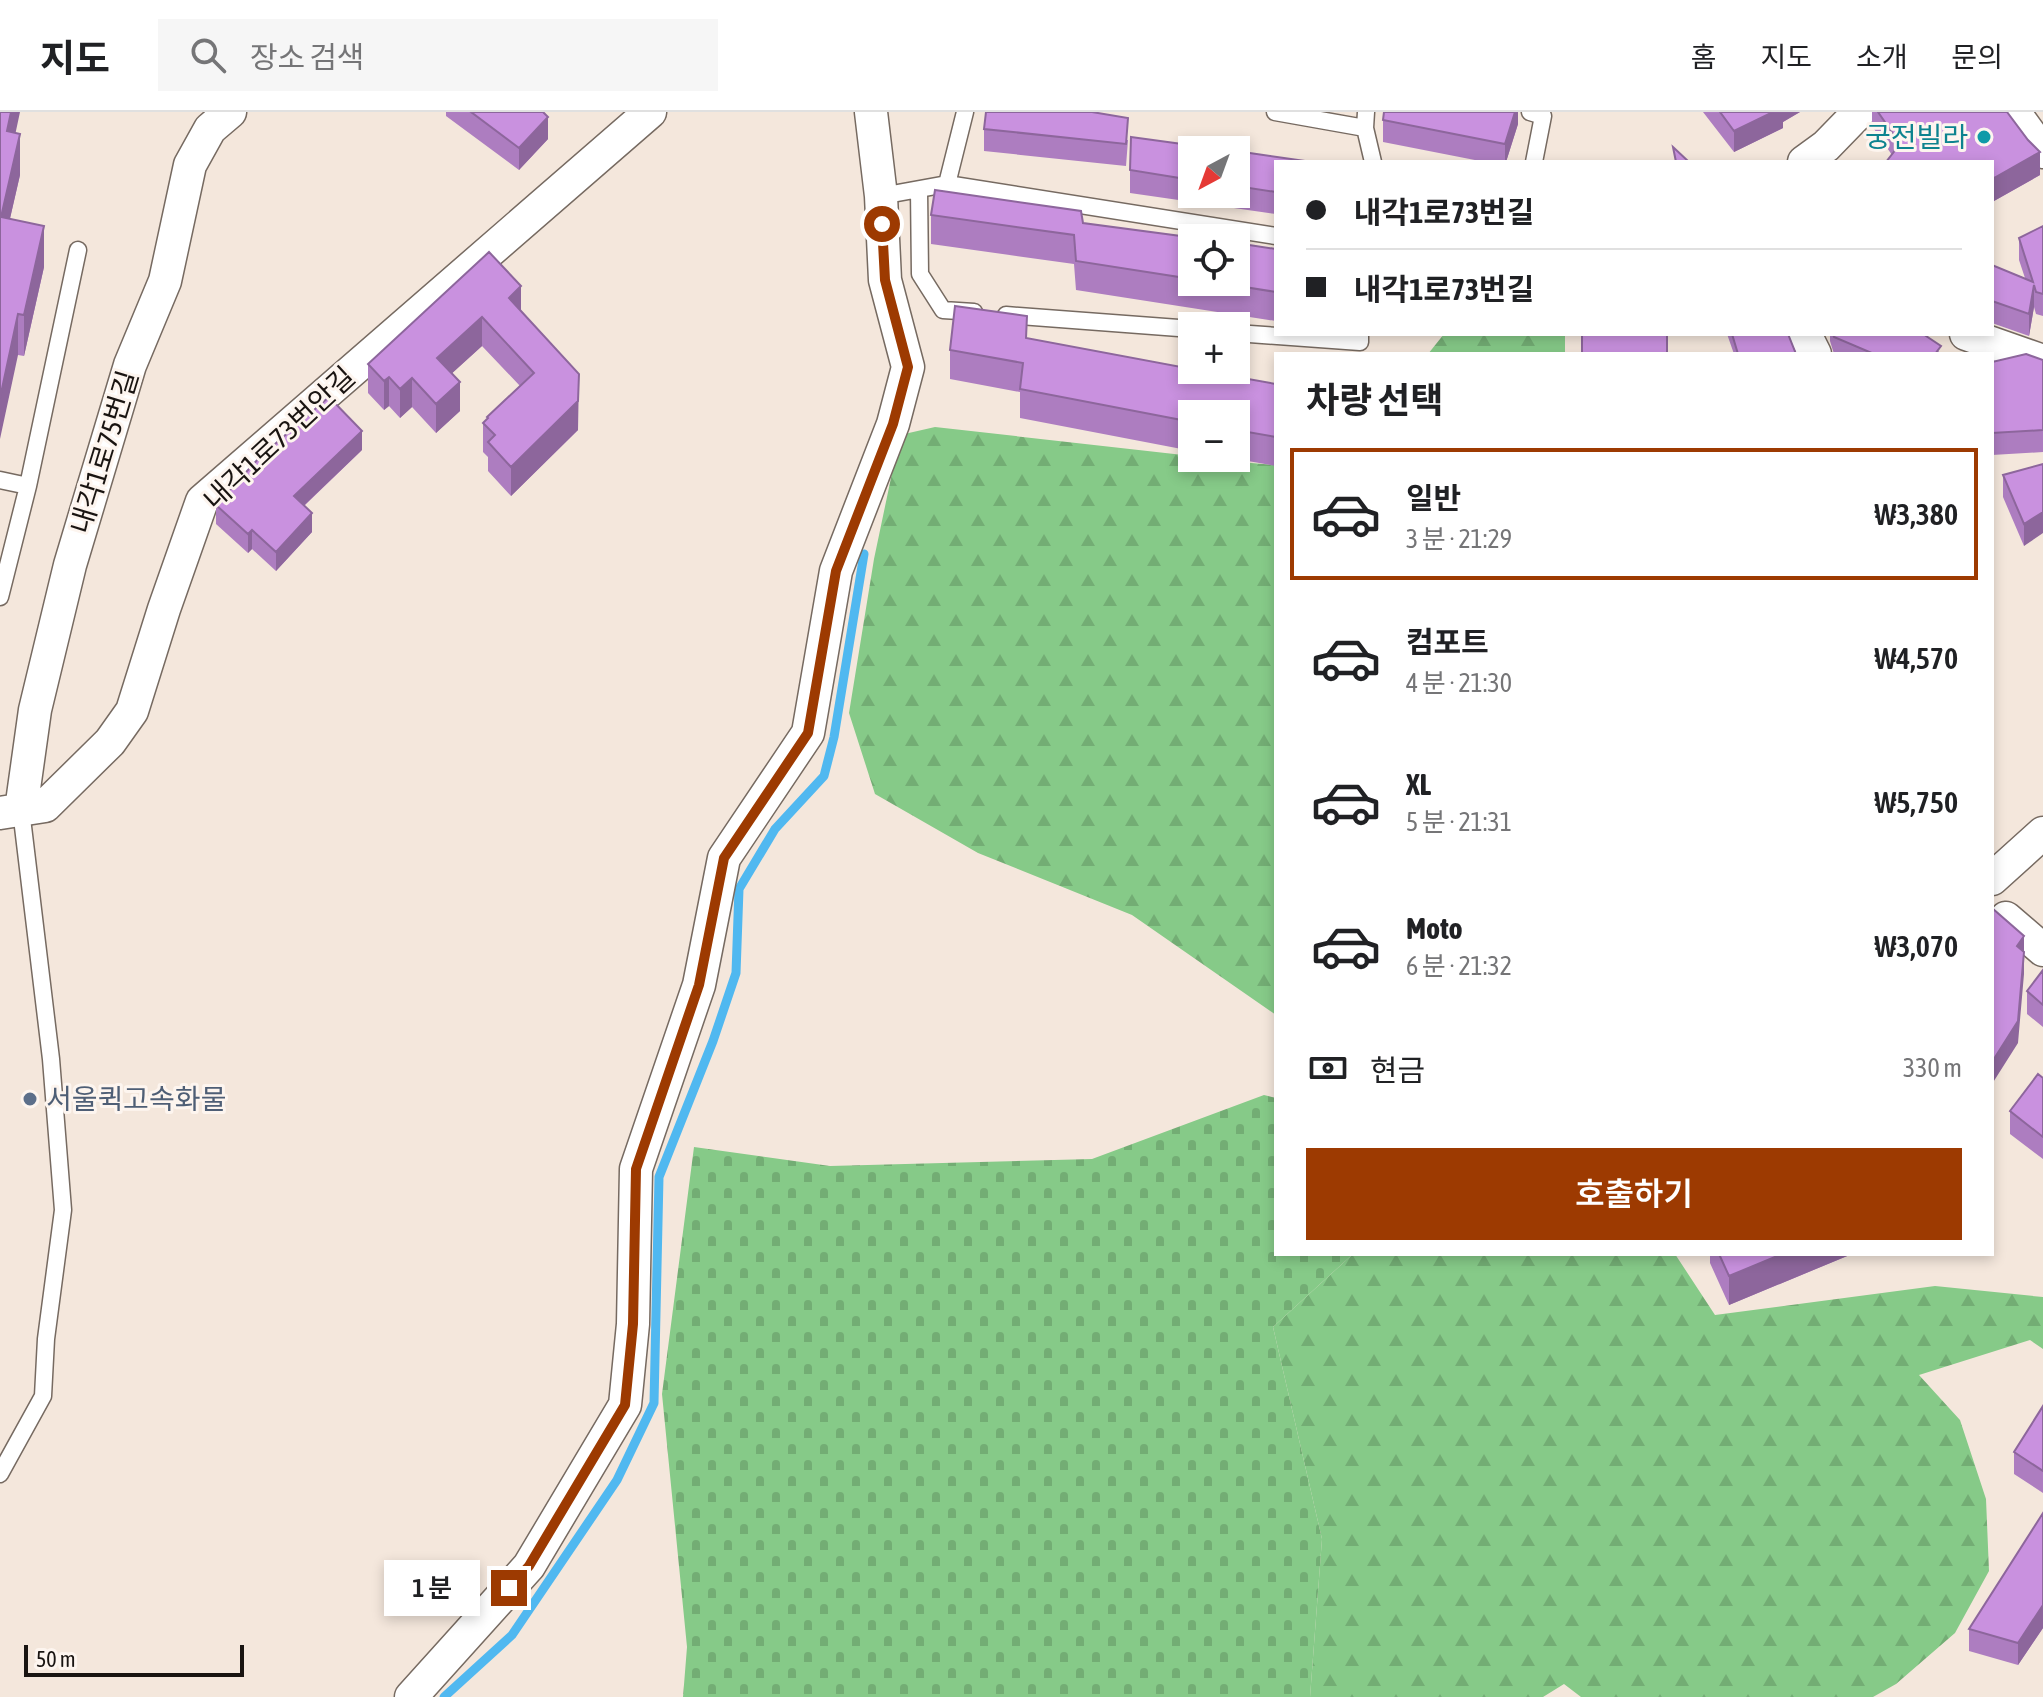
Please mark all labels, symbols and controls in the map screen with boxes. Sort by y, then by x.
search box [158,19,718,91]
icon: search [186,33,230,77]
text: 지도 [40,37,110,80]
text: 장소 검색 [250,40,364,74]
text: 홈 [1691,41,1716,73]
text: 지도 [1760,41,1812,73]
text: 소개 [1856,41,1907,73]
text: 문의 [1951,41,2003,73]
place label: 궁전빌라 [1865,121,1968,153]
marker: 궁전빌라 [1975,128,1993,146]
north arrow [1178,136,1250,208]
map controls [1178,136,1250,472]
text: 내각1로73번길 [1354,195,1534,229]
route start [864,206,900,242]
button: locate [1178,224,1250,296]
text: 내각1로73번길 [1354,272,1534,306]
button: + [1178,312,1250,384]
street label: 내각1로73번안길 [197,360,361,516]
street label: 내각1로75번길 [64,367,144,537]
text: 차량 선택 [1306,379,1443,421]
button: − [1178,400,1250,472]
icon: car [1310,478,1382,550]
text: 일반 [1406,481,1461,515]
text: ₩3,380 [1875,497,1958,531]
text: 3 분 · 21:29 [1406,524,1512,554]
icon: car [1310,622,1382,694]
text: 컴포트 [1406,625,1489,659]
text: ₩4,570 [1875,641,1958,675]
text: 4 분 · 21:30 [1406,668,1512,698]
icon: car [1310,766,1382,838]
text: XL [1406,767,1431,801]
text: ₩5,750 [1875,785,1958,819]
text: 5 분 · 21:31 [1406,807,1512,837]
icon: car [1310,910,1382,982]
text: Moto [1406,911,1463,945]
text: ₩3,070 [1875,929,1958,963]
text: 6 분 · 21:32 [1406,951,1512,981]
icon: cash [1306,1046,1350,1090]
text: 현금 [1370,1053,1425,1087]
text: 330 m [1903,1053,1962,1083]
place label: 서울퀵고속화물 [46,1083,226,1115]
marker: 서울퀵고속화물 [21,1090,39,1108]
button: 호출하기 [1306,1148,1962,1240]
callout: 1 분 [385,1560,481,1616]
route end [491,1570,527,1606]
text: 1 분 [412,1573,452,1603]
scale bar [24,1641,244,1677]
text: 50 m [36,1646,76,1672]

